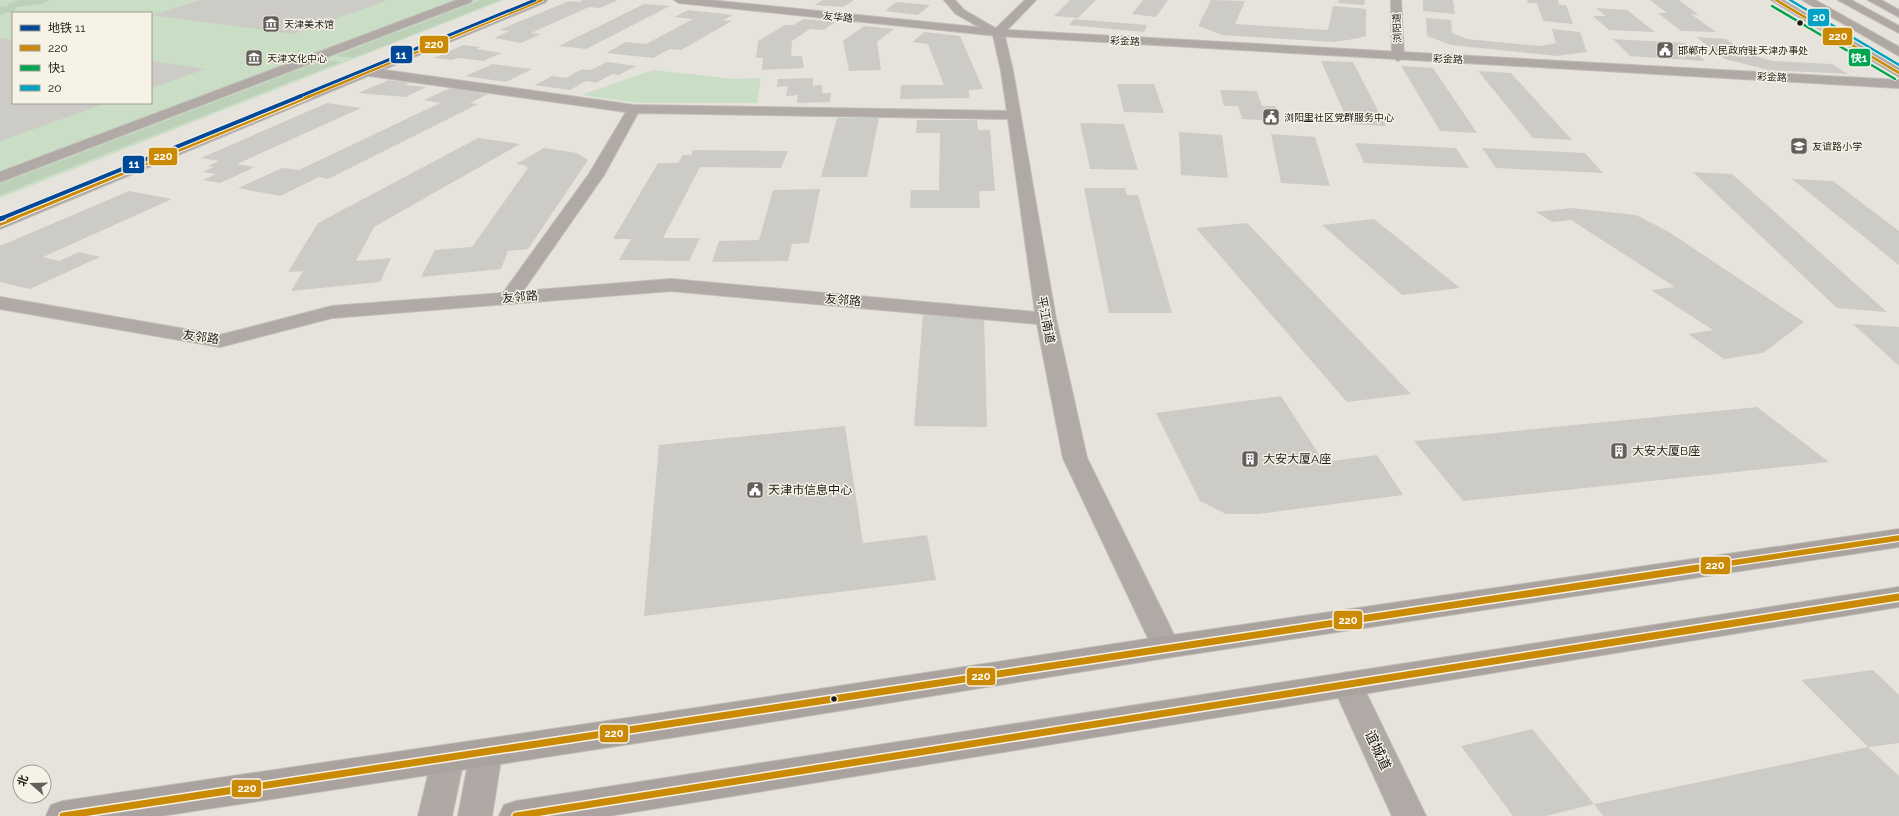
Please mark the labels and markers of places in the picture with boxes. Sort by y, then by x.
museum icon: 天津美术馆 [261,14,281,34]
unlabelled marker [1795,18,1805,28]
place label: 天津美术馆 [284,19,334,30]
public building icon: 邯郸市人民政府驻天津办事处 [1655,40,1675,60]
place label: 邯郸市人民政府驻天津办事处 [1678,45,1808,56]
museum icon: 天津文化中心 [244,48,264,68]
place label: 天津文化中心 [267,53,327,64]
public building icon: 浏阳里社区党群服务中心 [1261,107,1281,127]
place label: 浏阳里社区党群服务中心 [1284,112,1394,123]
school or university icon: 友谊路小学 [1789,136,1809,156]
place label: 友谊路小学 [1812,141,1862,152]
building icon: 大安大厦B座 [1609,441,1629,461]
place label: 大安大厦B座 [1632,444,1700,458]
building icon: 大安大厦A座 [1240,449,1260,469]
place label: 大安大厦A座 [1263,452,1331,466]
public building icon: 天津市信息中心 [745,480,765,500]
place label: 天津市信息中心 [768,483,852,497]
unlabelled marker [829,694,839,704]

